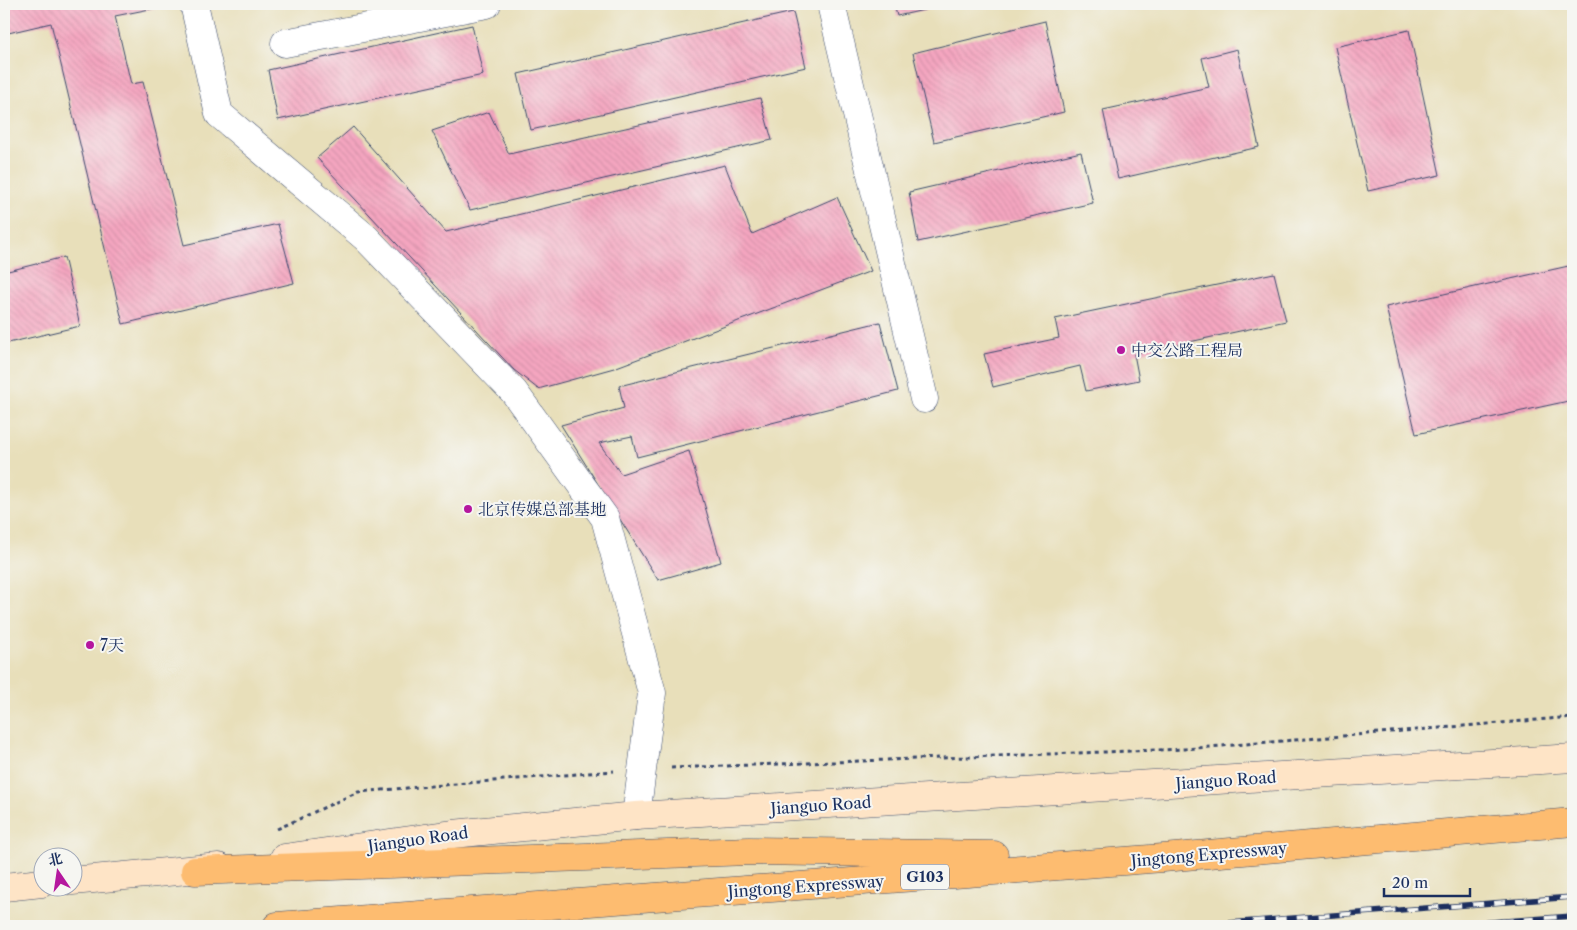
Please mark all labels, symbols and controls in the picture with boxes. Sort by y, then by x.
place label: 中交公路工程局 [1131,340,1243,360]
marker: 中交公路工程局 [1115,344,1127,356]
place label: 北京传媒总部基地 [478,499,606,519]
marker: 北京传媒总部基地 [462,503,474,515]
place label: 7天 [100,635,124,655]
marker: 7天 [84,639,96,651]
street label: Jianguo Road [1172,766,1277,794]
street label: Jianguo Road [767,791,872,819]
street label: Jianguo Road [364,822,470,856]
street label: Jingtong Expressway [1127,837,1289,871]
north arrow [32,848,82,898]
text: 北 [46,849,64,870]
road number: G103 [901,864,949,890]
scale bar [1384,865,1471,897]
street label: Jingtong Expressway [724,870,886,902]
text: 20 m [1392,873,1428,892]

